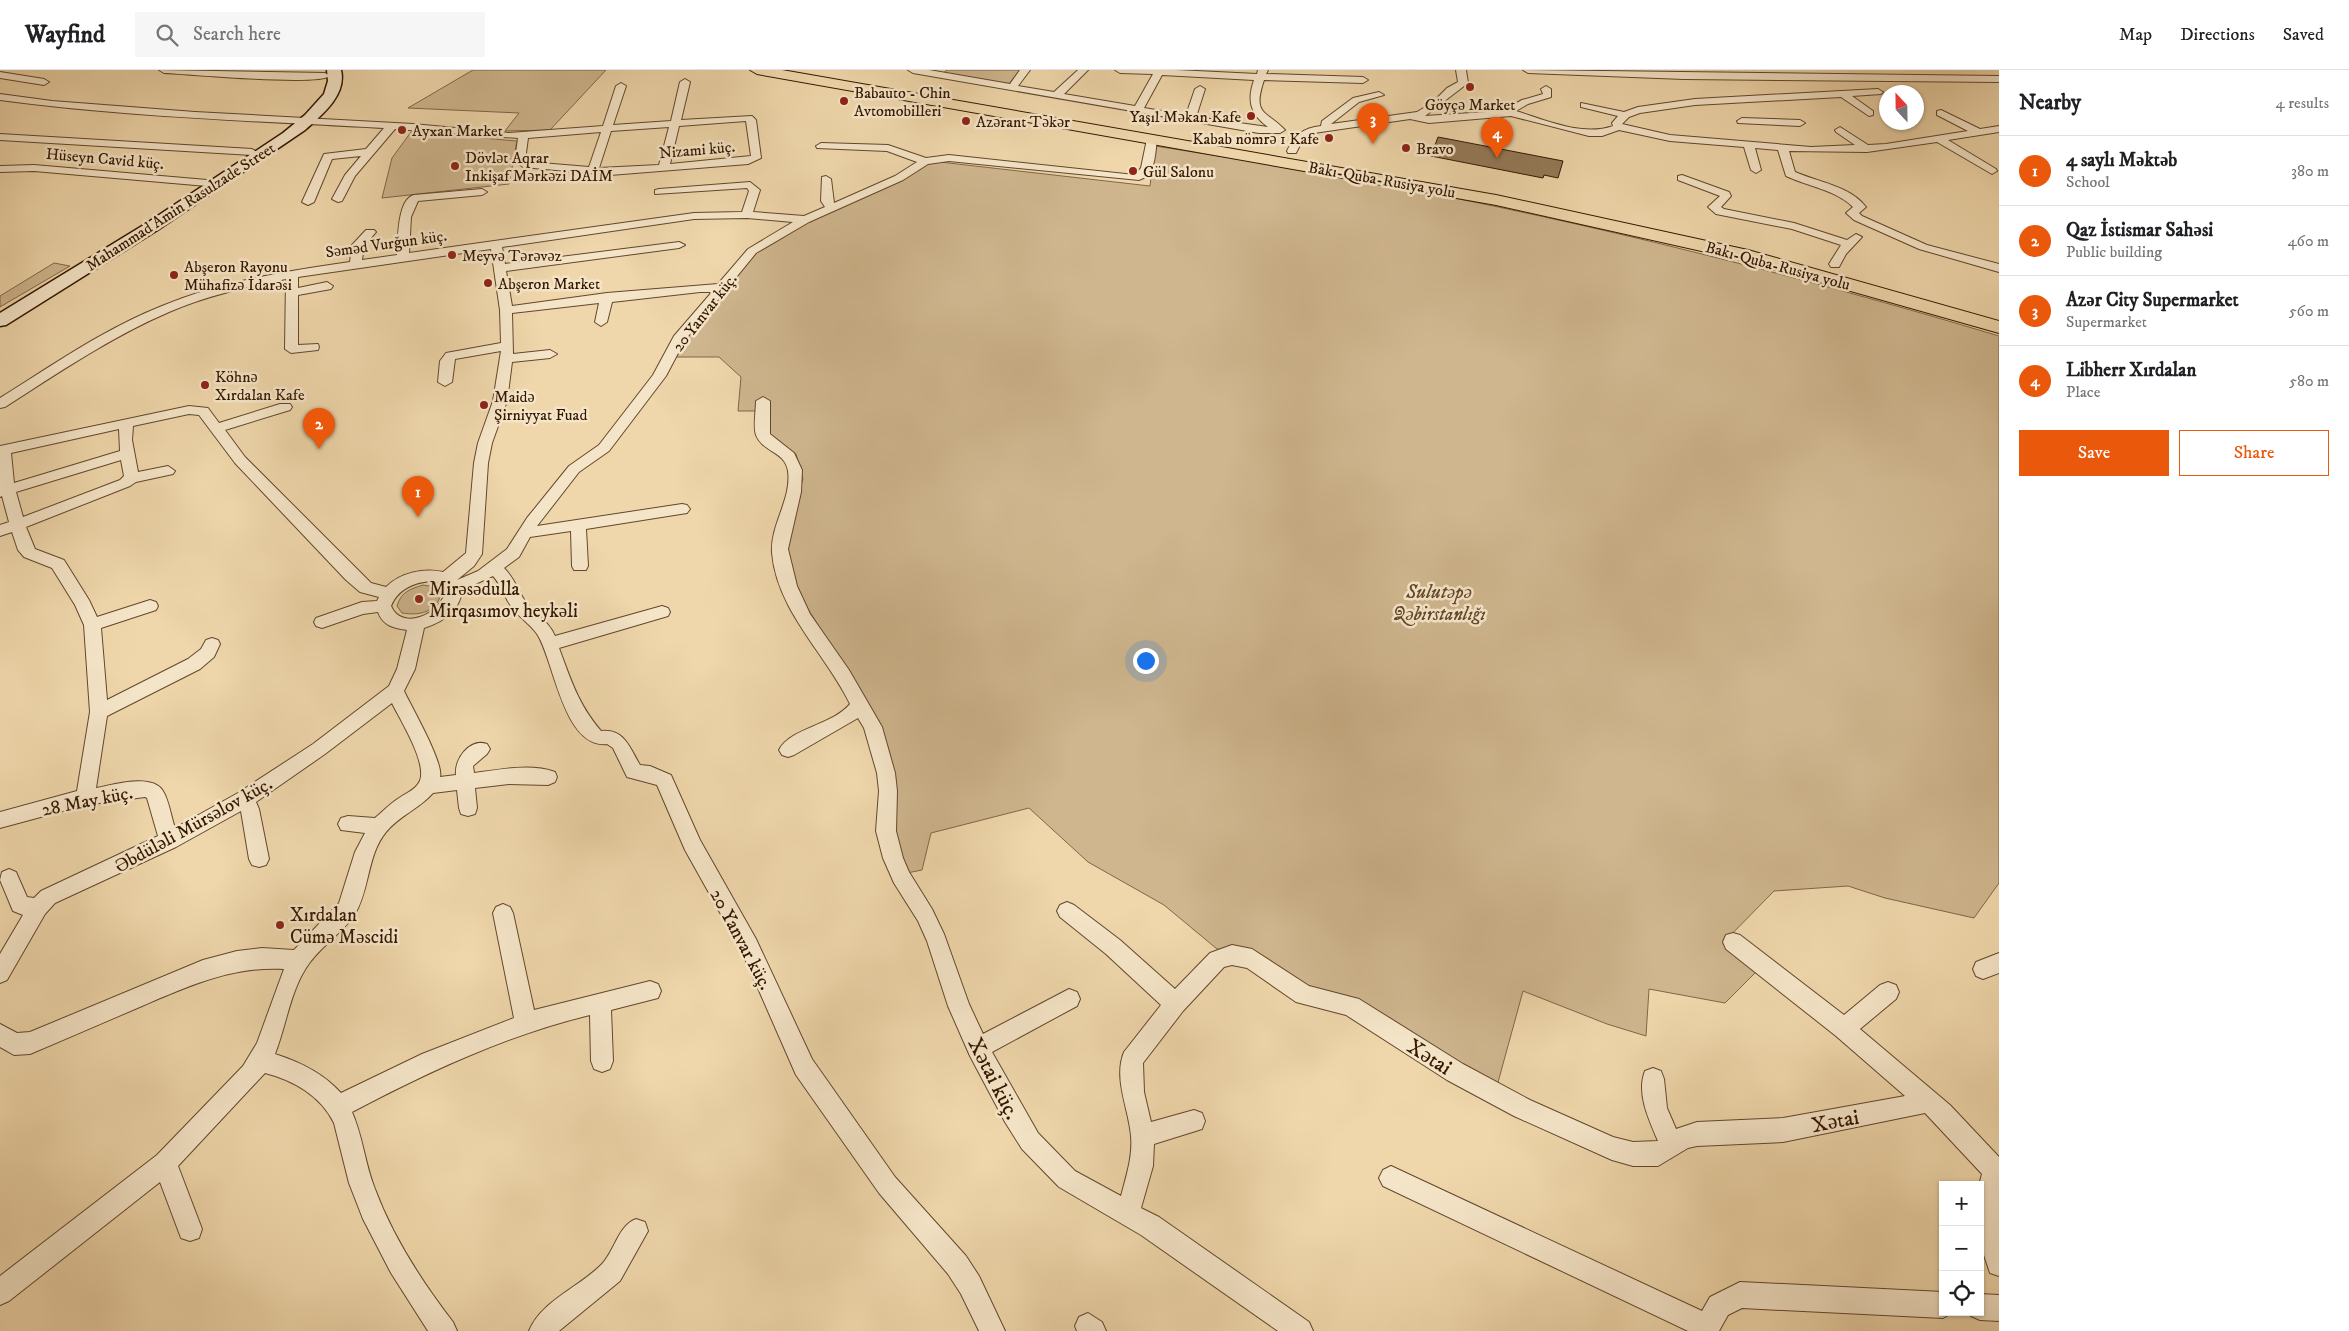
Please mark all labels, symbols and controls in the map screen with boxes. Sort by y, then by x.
search box [135,12,485,57]
text: Wayfind [25,20,105,50]
icon: search [153,21,181,49]
text: Search here [193,23,281,46]
text: Map [2119,24,2152,46]
text: Directions [2180,24,2255,46]
text: Saved [2283,24,2324,46]
marker: Göyçə Market [1464,81,1476,93]
place label: Babauto - Chin Avtomobilleri [854,83,951,121]
north arrow [1879,85,1924,130]
text: Nearby [2019,90,2081,116]
text: 4 results [2276,93,2329,113]
marker: Babauto - Chin Avtomobilleri [838,95,850,107]
place label: Göyçə Market [1425,95,1515,115]
pin: 3 [1357,103,1389,144]
place label: Yaşıl Məkan Kafe [1129,107,1241,127]
marker: Yaşıl Məkan Kafe [1245,110,1257,122]
place label: Azərant Təkər [976,112,1070,132]
marker: Azərant Təkər [960,115,972,127]
pin: 4 [1481,117,1513,158]
place label: Ayxan Market [412,121,503,141]
marker: Ayxan Market [396,124,408,136]
place label: Kabab nömrə 1 Kafe [1192,129,1319,149]
marker: Kabab nömrə 1 Kafe [1323,132,1335,144]
street label: Nizami küç. [658,137,736,163]
street label: Mahammad Amin Rasulzade Street [82,138,279,276]
place label: Bravo [1416,139,1454,159]
marker: Bravo [1400,142,1412,154]
street label: Hüseyn Cavid küç. [45,144,165,174]
place label: Dövlət Aqrar Inkişaf Mərkəzi DAİM [465,148,613,186]
text: 4 saylı Məktəb [2066,149,2177,172]
street label: Bakı-Quba-Rusiya yolu [1307,157,1457,203]
marker: Dövlət Aqrar Inkişaf Mərkəzi DAİM [449,160,461,172]
text: 1 [2032,161,2038,181]
text: 380 m [2291,161,2329,181]
place label: Gül Salonu [1143,162,1214,182]
marker: Gül Salonu [1127,165,1139,177]
text: School [2066,172,2110,192]
text: Qaz İstismar Sahəsi [2066,219,2213,242]
street label: Səməd Vurğun küç. [324,226,448,262]
text: 2 [2031,231,2039,251]
text: 460 m [2287,231,2329,251]
street label: Bakı-Quba-Rusiya yolu [1703,237,1853,295]
text: Public building [2066,242,2162,262]
place label: Meyvə Tərəvəz [462,246,562,266]
marker: Meyvə Tərəvəz [446,249,458,261]
place label: Abşeron Rayonu Mühafizə İdarəsi [184,257,292,295]
marker: Abşeron Rayonu Mühafizə İdarəsi [168,269,180,281]
street label: 20 Yanvar küç. [668,269,742,356]
place label: Abşeron Market [498,274,600,294]
marker: Abşeron Market [482,277,494,289]
text: Azər City Supermarket [2066,289,2239,312]
text: 3 [2032,301,2038,321]
text: 560 m [2289,301,2329,321]
text: Supermarket [2066,312,2147,332]
text: Libherr Xırdalan [2066,359,2196,382]
place label: Köhnə Xırdalan Kafe [215,367,305,405]
text: 4 [2030,371,2040,391]
text: 580 m [2289,371,2329,391]
marker: Köhnə Xırdalan Kafe [199,379,211,391]
text: Place [2066,382,2100,402]
place label: Maidə Şirniyyat Fuad [494,387,587,425]
marker: Maidə Şirniyyat Fuad [478,399,490,411]
pin: 2 [303,408,335,449]
button: Save [2019,430,2169,476]
button: Share [2179,430,2329,476]
pin: 1 [402,476,434,517]
place label: Mirəsədulla Mirqasımov heykəli [429,578,578,624]
park label: Sulutəpə Qəbirstanlığı [1392,581,1486,626]
marker: Mirəsədulla Mirqasımov heykəli [413,593,425,605]
your location [1133,648,1159,674]
street label: Əbdüləli Mürsəlov küç. [111,772,277,878]
street label: 28 May küç. [40,781,135,822]
street label: 20 Yanvar küç. [704,885,777,994]
place label: Xırdalan Cümə Məscidi [290,904,398,949]
marker: Xırdalan Cümə Məscidi [274,919,286,931]
street label: Xətai küç. [962,1033,1026,1124]
street label: Xətai [1402,1033,1457,1081]
street label: Xətai [1809,1104,1861,1139]
map controls [1939,1181,1984,1316]
button: + [1939,1181,1984,1226]
button: − [1939,1226,1984,1271]
button: locate [1939,1271,1984,1316]

